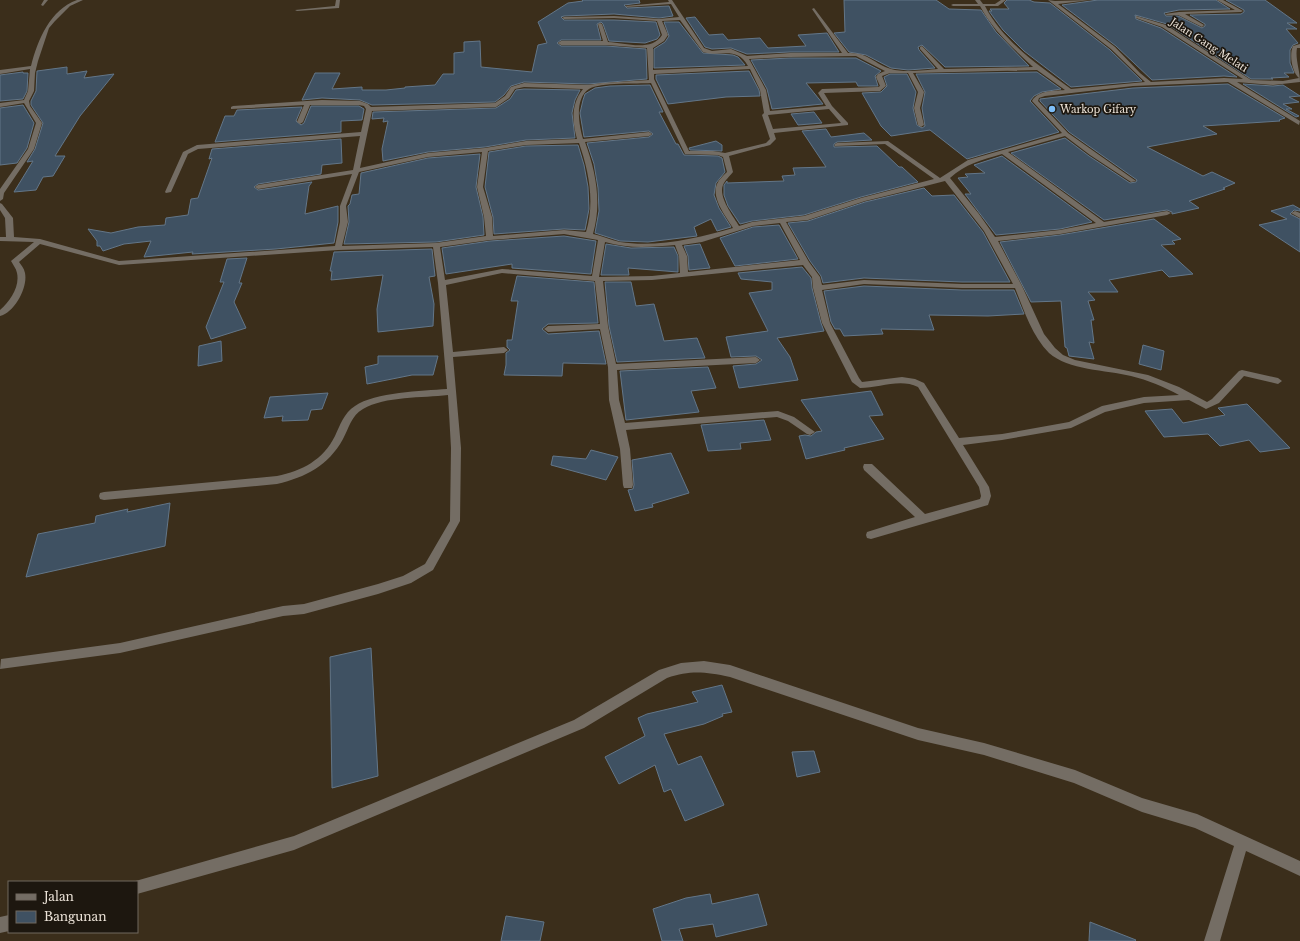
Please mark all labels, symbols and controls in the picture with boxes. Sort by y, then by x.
street label: Jalan Gang Melati [1166,14,1251,75]
place label: Warkop Gifary [1059,103,1137,116]
marker: Warkop Gifary [1047,104,1057,114]
legend [8,881,138,933]
text: Jalan [42,889,74,904]
text: Bangunan [44,909,107,924]

